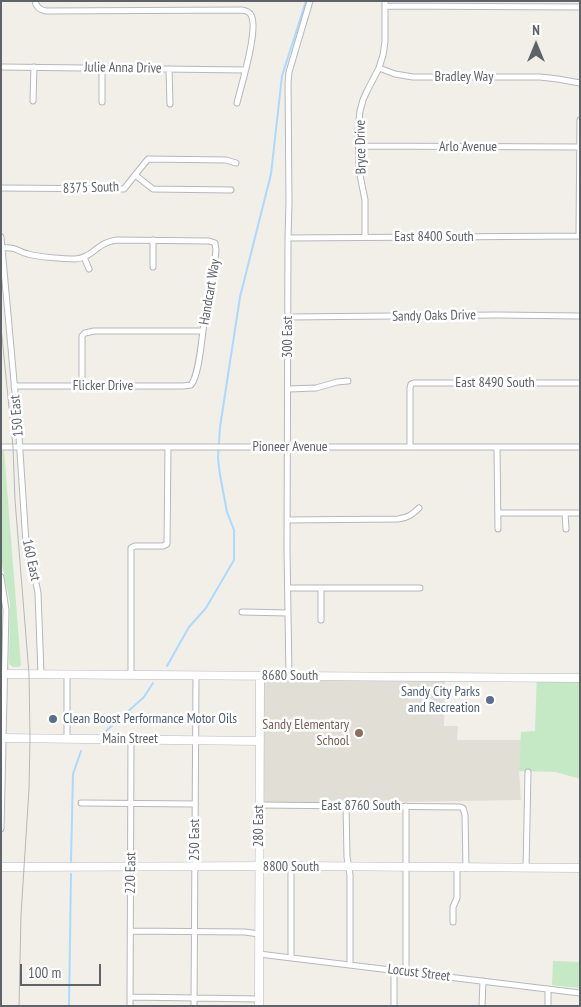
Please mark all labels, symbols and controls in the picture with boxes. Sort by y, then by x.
north arrow [511,20,561,70]
text: N [532,21,540,39]
street label: Julie Anna Drive [84,59,162,77]
street label: Bradley Way [435,69,493,85]
street label: Bryce Drive [352,120,370,174]
street label: Arlo Avenue [439,139,497,155]
street label: 8375 South [63,179,119,197]
street label: East 8400 South [394,229,474,245]
street label: Handcart Way [196,258,224,326]
street label: Sandy Oaks Drive [392,307,476,325]
street label: 300 East [280,316,296,358]
street label: East 8490 South [455,375,535,391]
street label: Flicker Drive [73,378,133,394]
street label: 150 East [7,394,27,438]
street label: Pioneer Avenue [252,439,328,455]
street label: 160 East [18,538,44,582]
street label: 8680 South [262,668,318,684]
place label: Sandy City Parks and Recreation [401,684,480,716]
marker: Sandy City Parks and Recreation [484,694,496,706]
place label: Clean Boost Performance Motor Oils [63,711,237,727]
marker: Clean Boost Performance Motor Oils [47,713,59,725]
place label: Sandy Elementary School [262,717,349,750]
marker: Sandy Elementary School [353,727,365,739]
street label: Main Street [102,731,158,747]
street label: East 8760 South [321,798,401,814]
street label: 280 East [251,805,267,847]
street label: 250 East [187,819,203,861]
street label: 220 East [122,852,140,894]
street label: 8800 South [263,859,319,875]
scale bar [22,954,104,986]
street label: Locust Street [387,961,451,985]
text: 100 m [28,963,61,982]

